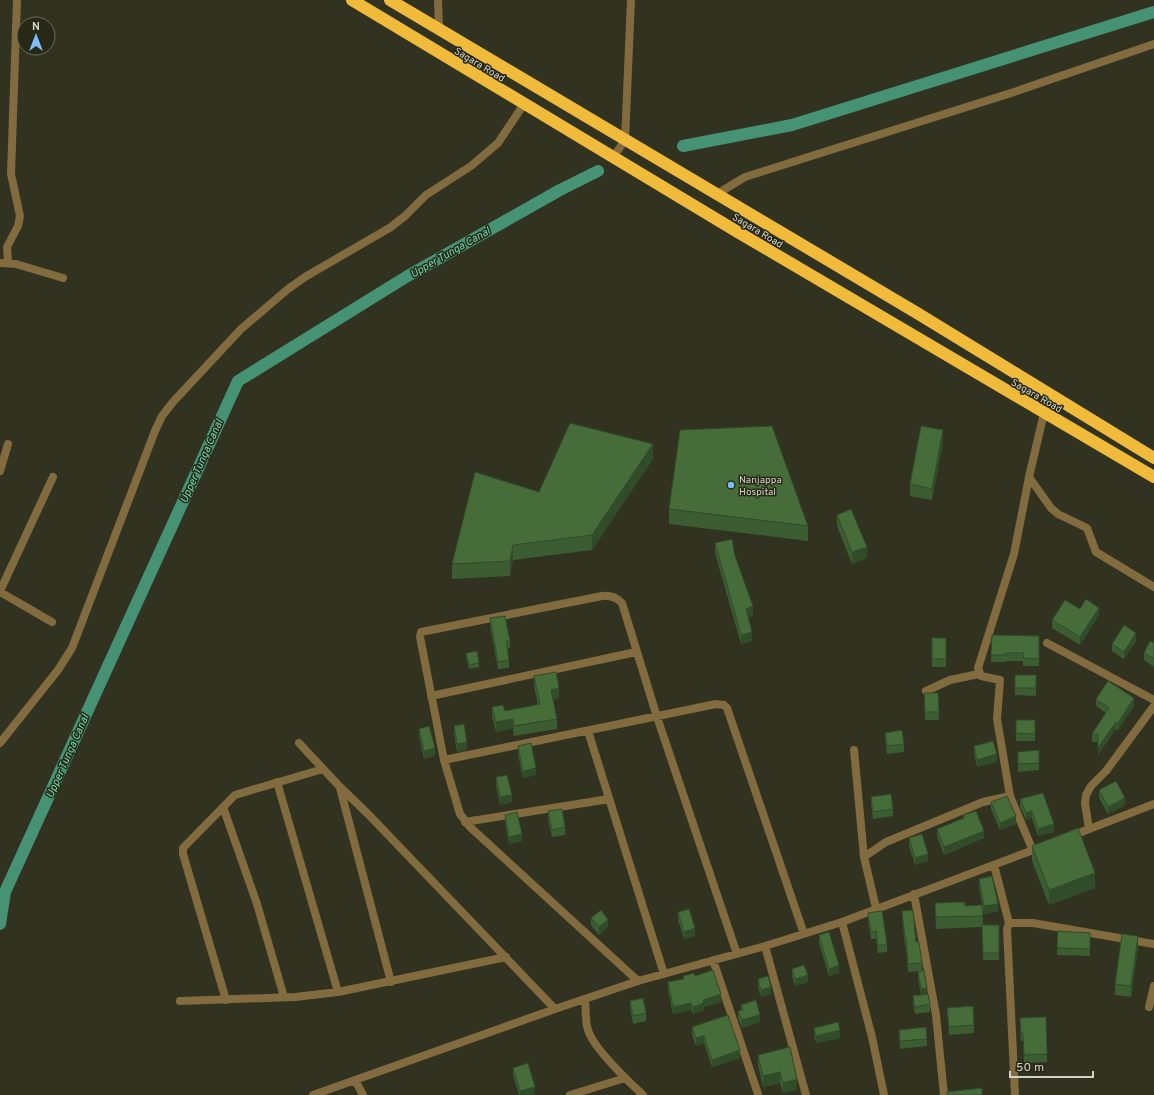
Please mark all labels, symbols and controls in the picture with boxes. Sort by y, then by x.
north arrow [16,16,56,56]
text: N [32,20,40,34]
street label: Sagara Road [451,45,507,86]
street label: Sagara Road [729,211,785,252]
water label: Upper Tunga Canal [408,224,494,281]
street label: Sagara Road [1008,376,1064,416]
water label: Upper Tunga Canal [177,416,227,505]
place label: Nanjappa Hospital [739,474,782,499]
marker: Nanjappa Hospital [726,480,736,490]
water label: Upper Tunga Canal [43,711,93,800]
scale bar [1010,1053,1093,1079]
text: 50 m [1016,1060,1044,1076]

